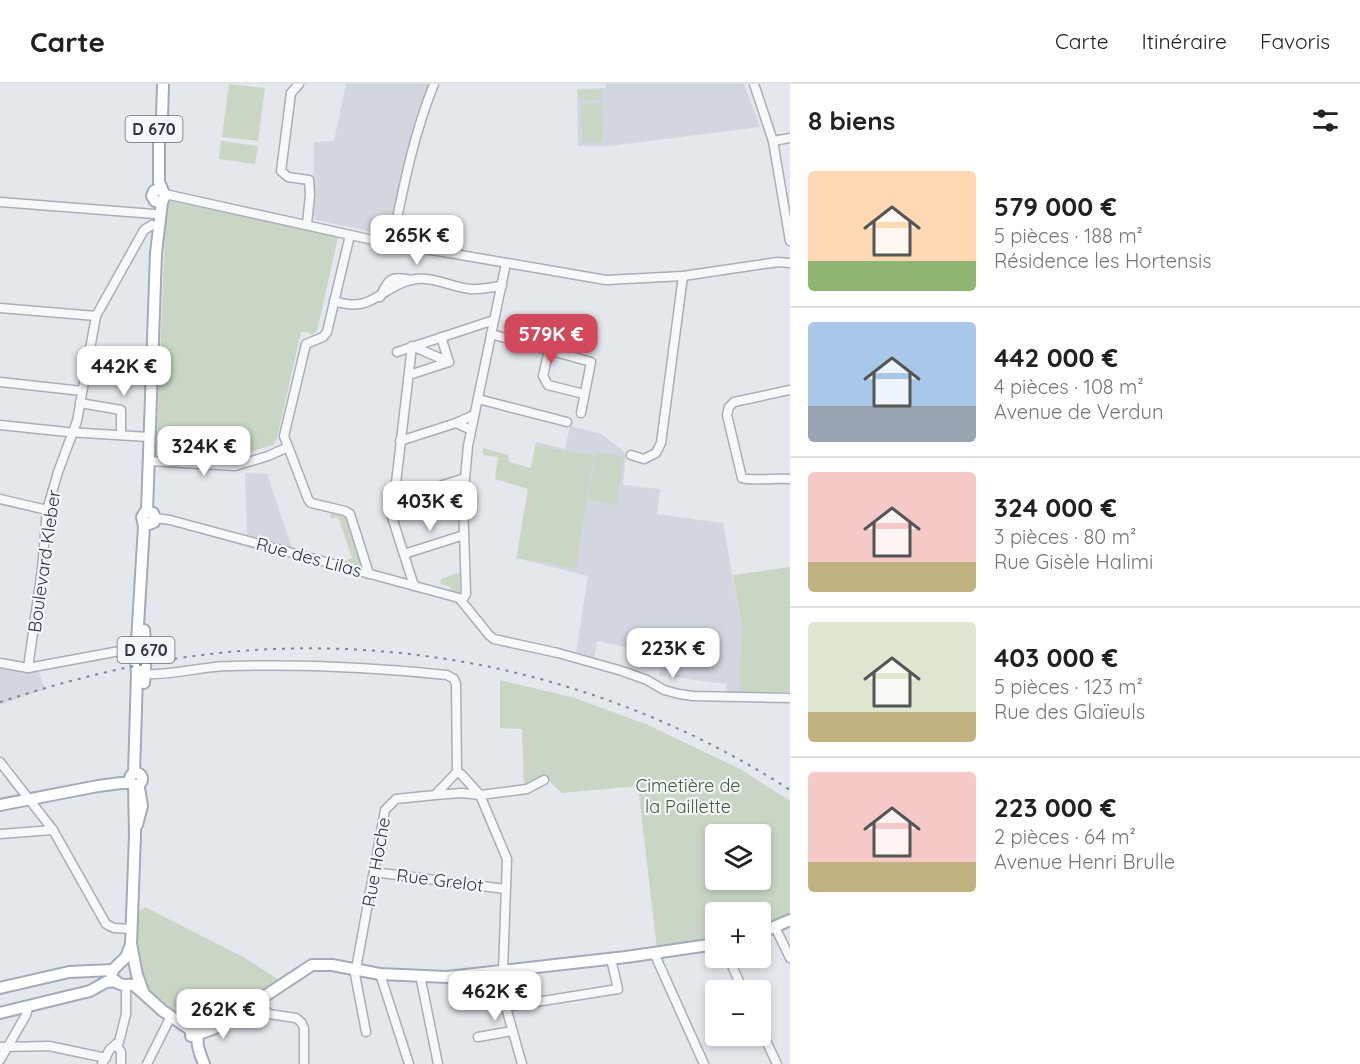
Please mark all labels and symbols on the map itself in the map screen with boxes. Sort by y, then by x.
road number: D 670 [126,116,182,142]
pin: 265K € [368,215,466,266]
pin: 579K € [502,314,600,365]
pin: 442K € [75,346,173,397]
pin: 324K € [155,426,253,477]
pin: 403K € [381,481,479,532]
street label: Boulevard Kleber [23,488,65,634]
street label: Rue des Lilas [254,532,364,582]
pin: 223K € [624,628,722,679]
road number: D 670 [118,637,174,663]
park label: Cimetière de la Paillette [635,774,741,818]
street label: Rue Hoche [357,815,395,909]
street label: Rue Grelot [395,863,485,897]
pin: 462K € [446,971,544,1022]
pin: 262K € [174,989,272,1040]

